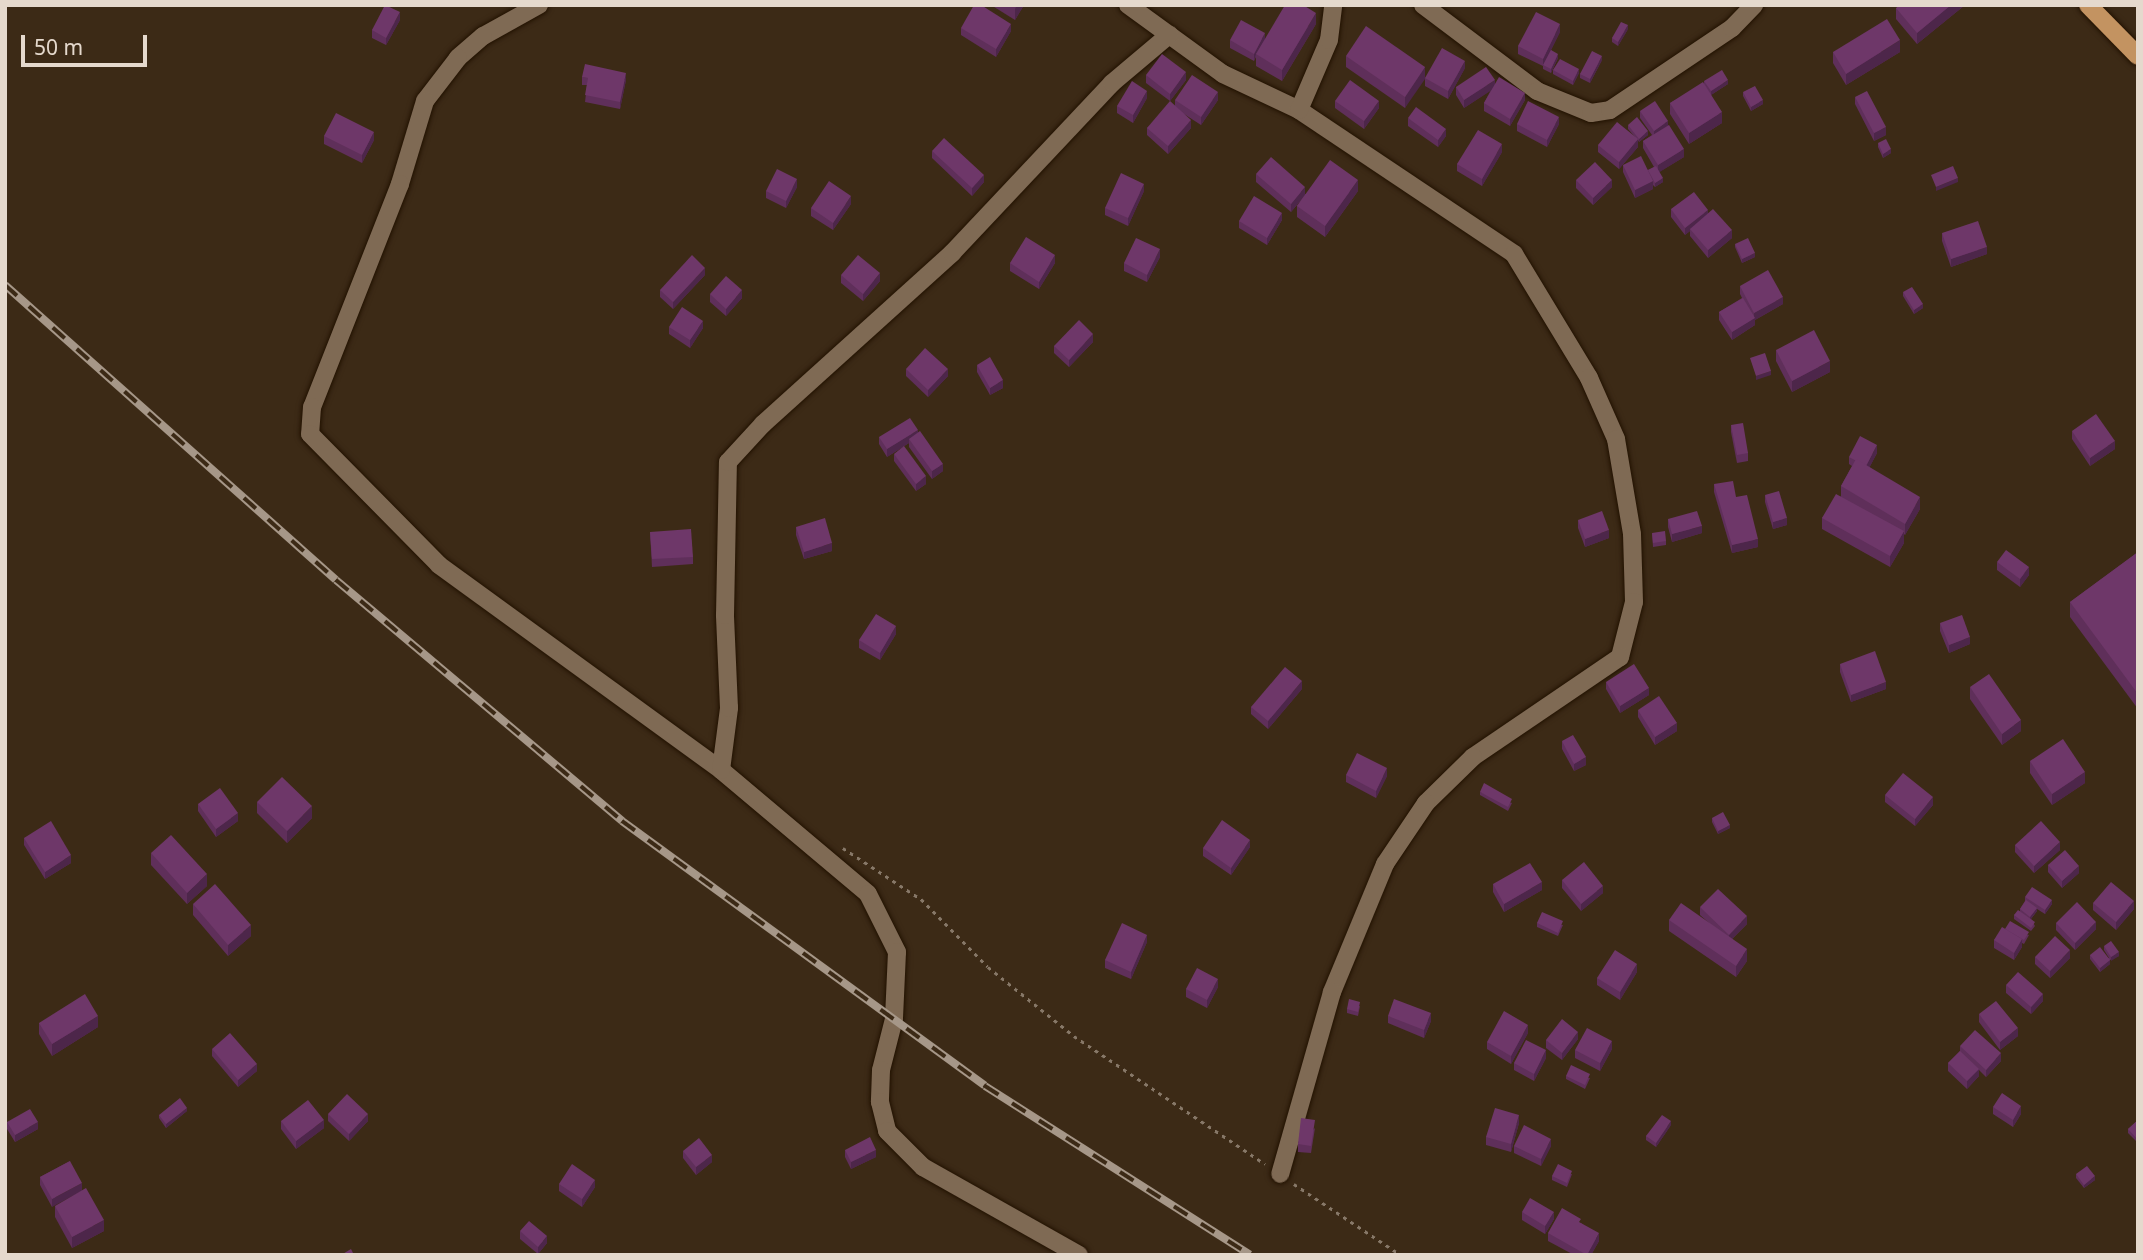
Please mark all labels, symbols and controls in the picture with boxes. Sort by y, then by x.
scale bar [24,21,150,65]
text: 50 m [34,33,83,61]

